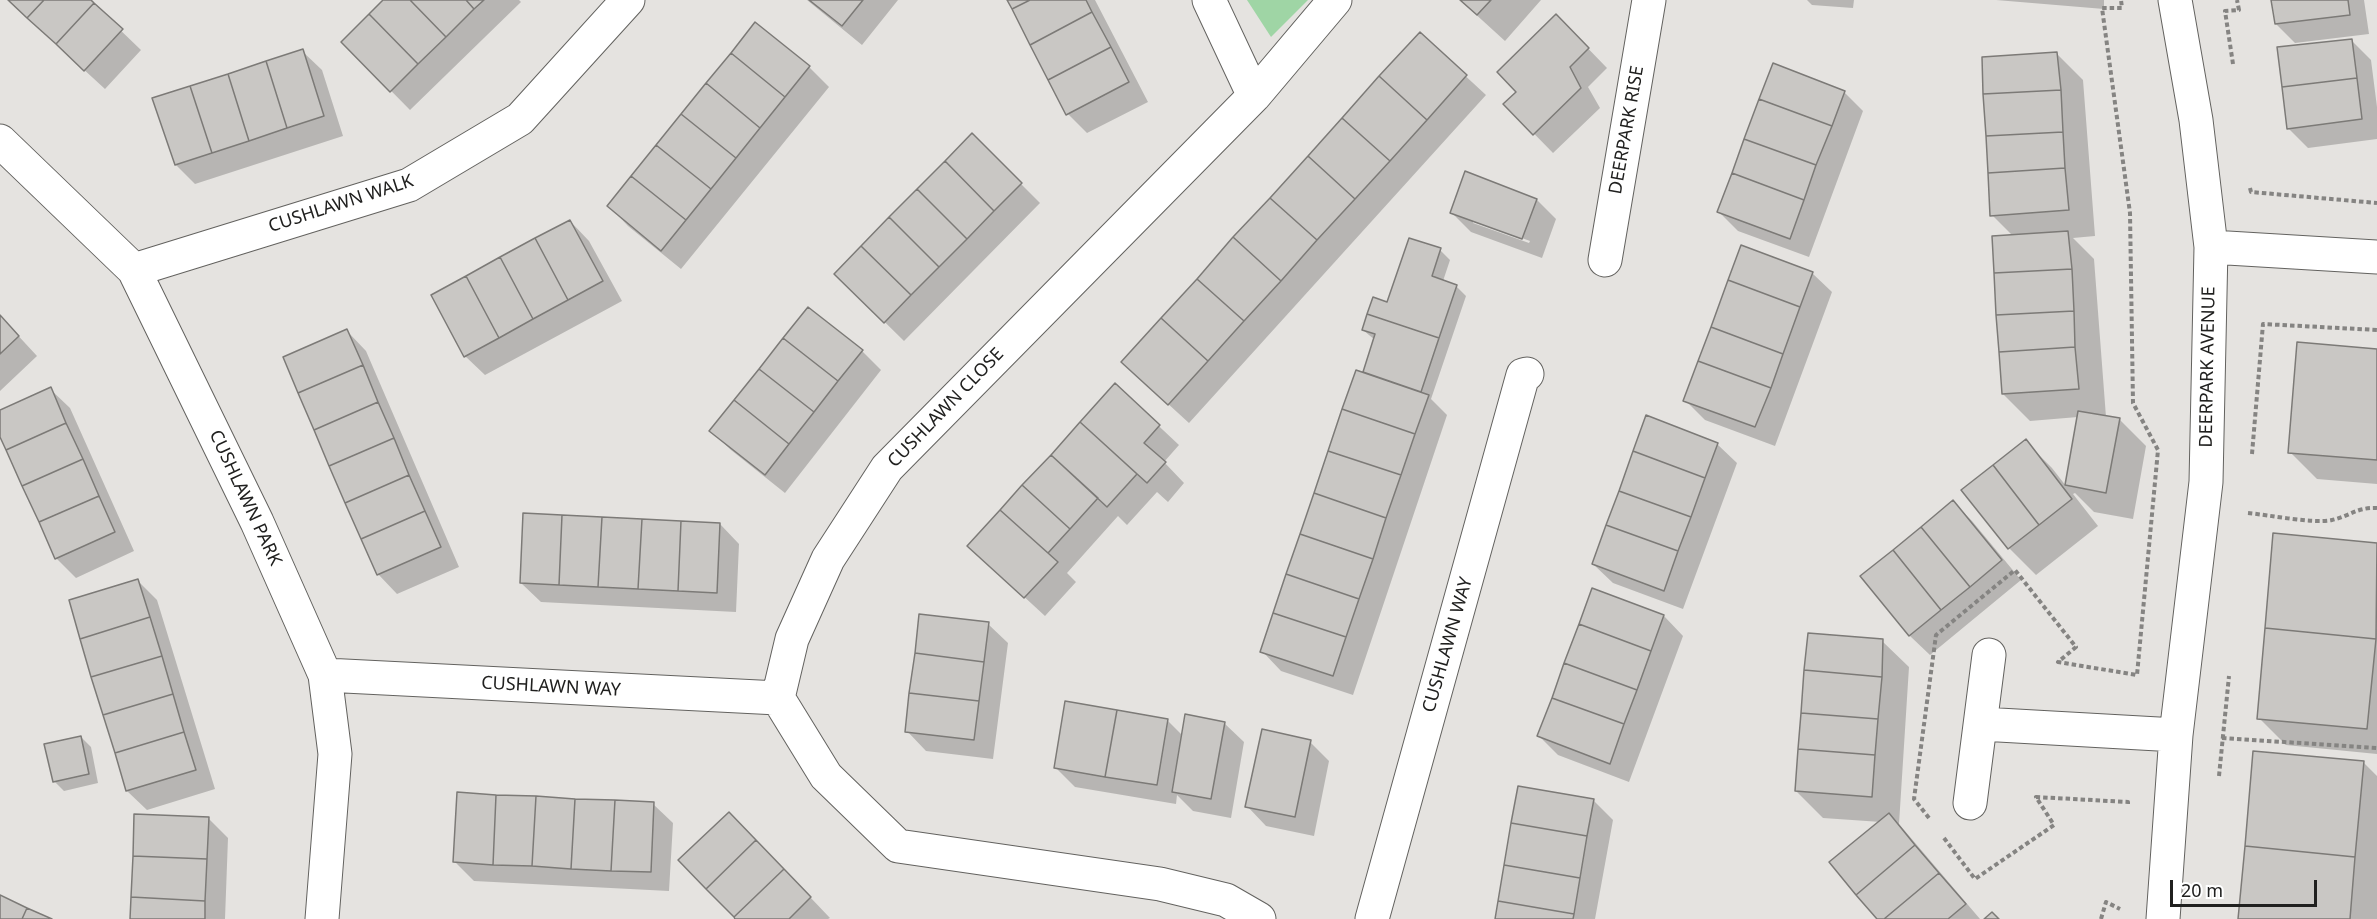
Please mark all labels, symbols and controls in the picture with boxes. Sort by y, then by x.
street label: DEERPARK RISE [1605,64,1649,196]
street label: CUSHLAWN WALK [266,170,416,238]
street label: DEERPARK AVENUE [2196,286,2220,448]
street label: CUSHLAWN CLOSE [884,344,1008,472]
street label: CUSHLAWN PARK [204,427,286,569]
street label: CUSHLAWN WAY [1418,575,1478,715]
street label: CUSHLAWN WAY [481,673,621,701]
scale bar [2173,868,2320,906]
text: 20 m [2181,878,2223,902]

